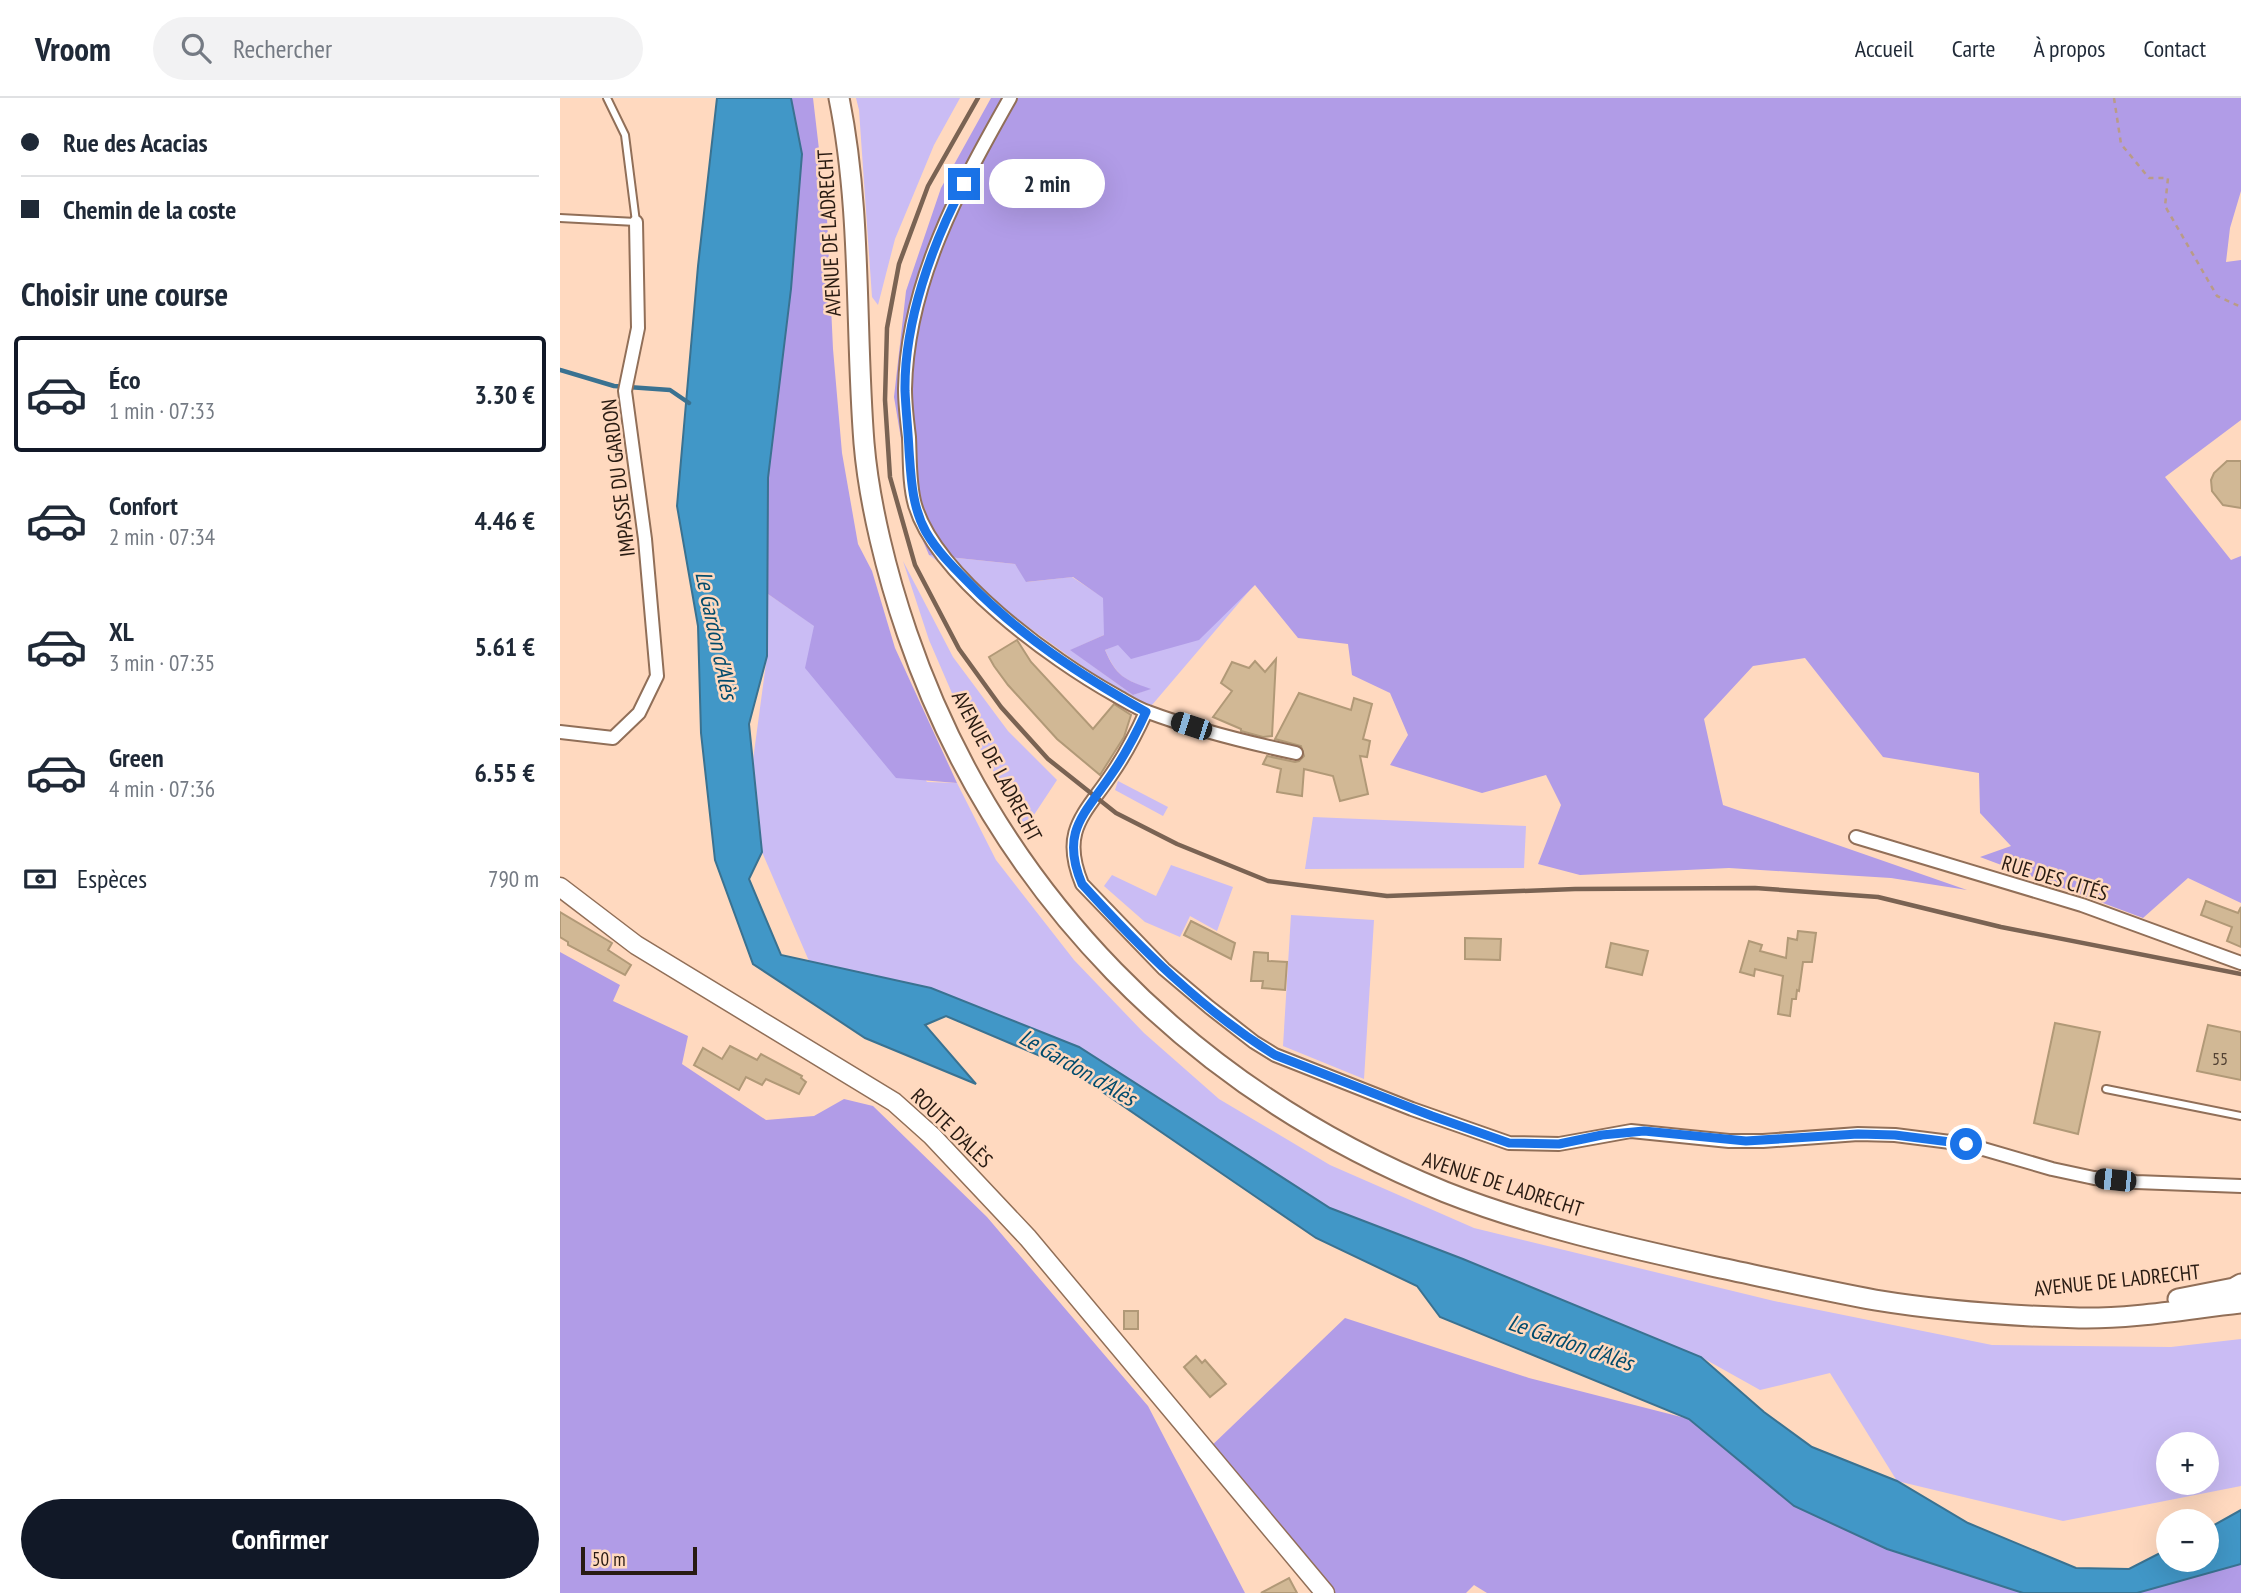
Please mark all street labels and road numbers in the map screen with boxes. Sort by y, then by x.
street label: AVENUE DE LADRECHT [811,148,847,317]
street label: IMPASSE DU GARDON [595,398,641,558]
street label: AVENUE DE LADRECHT [946,686,1048,847]
street label: RUE DES CITÉS [1999,849,2111,907]
street label: ROUTE D'ALÈS [905,1082,999,1174]
street label: AVENUE DE LADRECHT [1419,1145,1587,1223]
street label: AVENUE DE LADRECHT [2032,1258,2202,1302]

